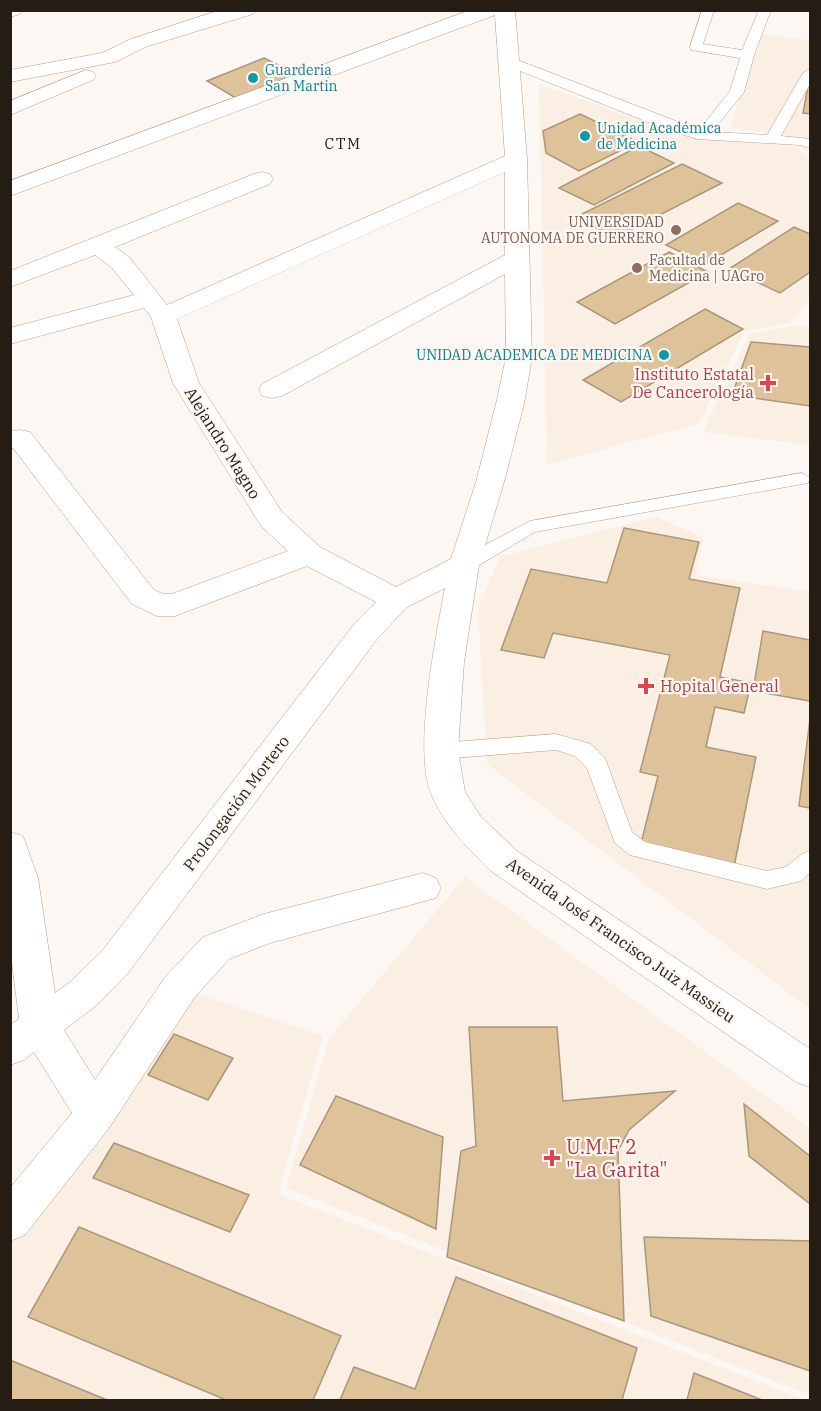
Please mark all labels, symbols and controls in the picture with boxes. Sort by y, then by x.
place label: Guarderia San Martin [265,61,338,95]
marker: Guarderia San Martin [246,71,260,85]
place label: Unidad Académica de Medicina [597,119,722,153]
marker: Unidad Académica de Medicina [578,129,592,143]
district label: CTM [324,134,362,153]
place label: UNIVERSIDAD AUTONOMA DE GUERRERO [481,213,664,247]
marker: UNIVERSIDAD AUTONOMA DE GUERRERO [669,223,683,237]
place label: Facultad de Medicina | UAGro [649,251,764,285]
marker: Facultad de Medicina | UAGro [630,261,644,275]
place label: UNIDAD ACADEMICA DE MEDICINA [416,346,652,364]
marker: UNIDAD ACADEMICA DE MEDICINA [657,348,671,362]
place label: Instituto Estatal De Cancerología [632,364,754,402]
marker: Instituto Estatal De Cancerología [759,374,777,392]
street label: Alejandro Magno [181,383,265,503]
place label: Hopital General [660,676,779,696]
marker: Hopital General [637,677,655,695]
street label: Prolongación Mortero [179,731,293,875]
street label: Avenida José Francisco Juiz Massieu [503,853,739,1027]
place label: U.M.F 2 "La Garita" [566,1133,668,1183]
marker: U.M.F 2 "La Garita" [543,1149,561,1167]

